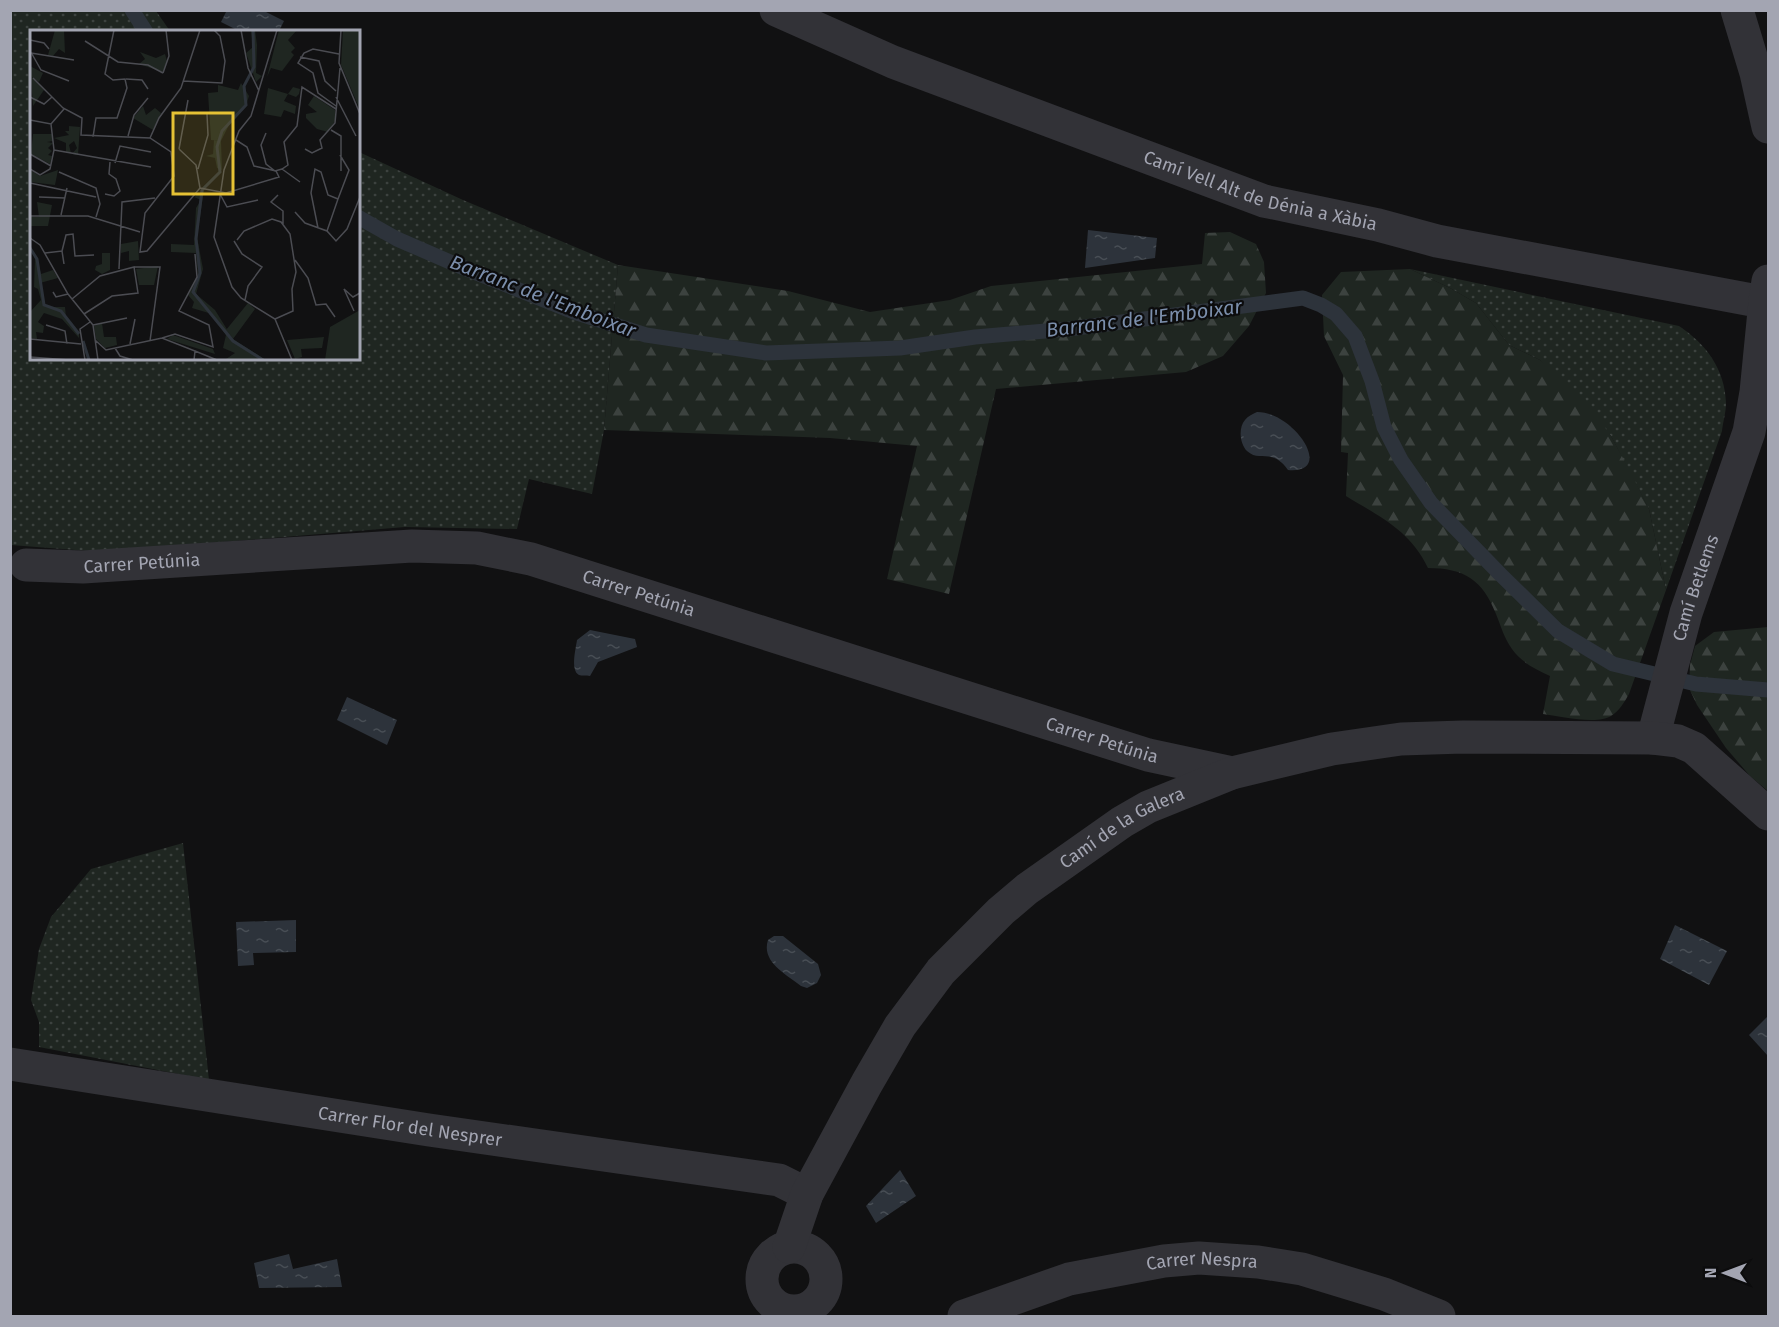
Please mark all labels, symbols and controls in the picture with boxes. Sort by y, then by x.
inset map [30,30,360,360]
street label: Camí Vell Alt de Dénia a Xàbia [1140,146,1379,236]
water label: Barranc de l'Emboixar [447,249,641,343]
water label: Barranc de l'Emboixar [1045,294,1245,342]
street label: Camí Betlems [1668,532,1723,644]
street label: Carrer Petúnia [83,549,201,578]
street label: Carrer Petúnia [580,565,698,621]
street label: Carrer Petúnia [1043,712,1160,768]
street label: Camí de la Galera [1055,782,1188,874]
street label: Carrer Flor del Nesprer [317,1102,504,1151]
north arrow [1695,1243,1755,1303]
street label: Carrer Nespra [1144,1247,1258,1275]
text: N [1701,1268,1720,1278]

